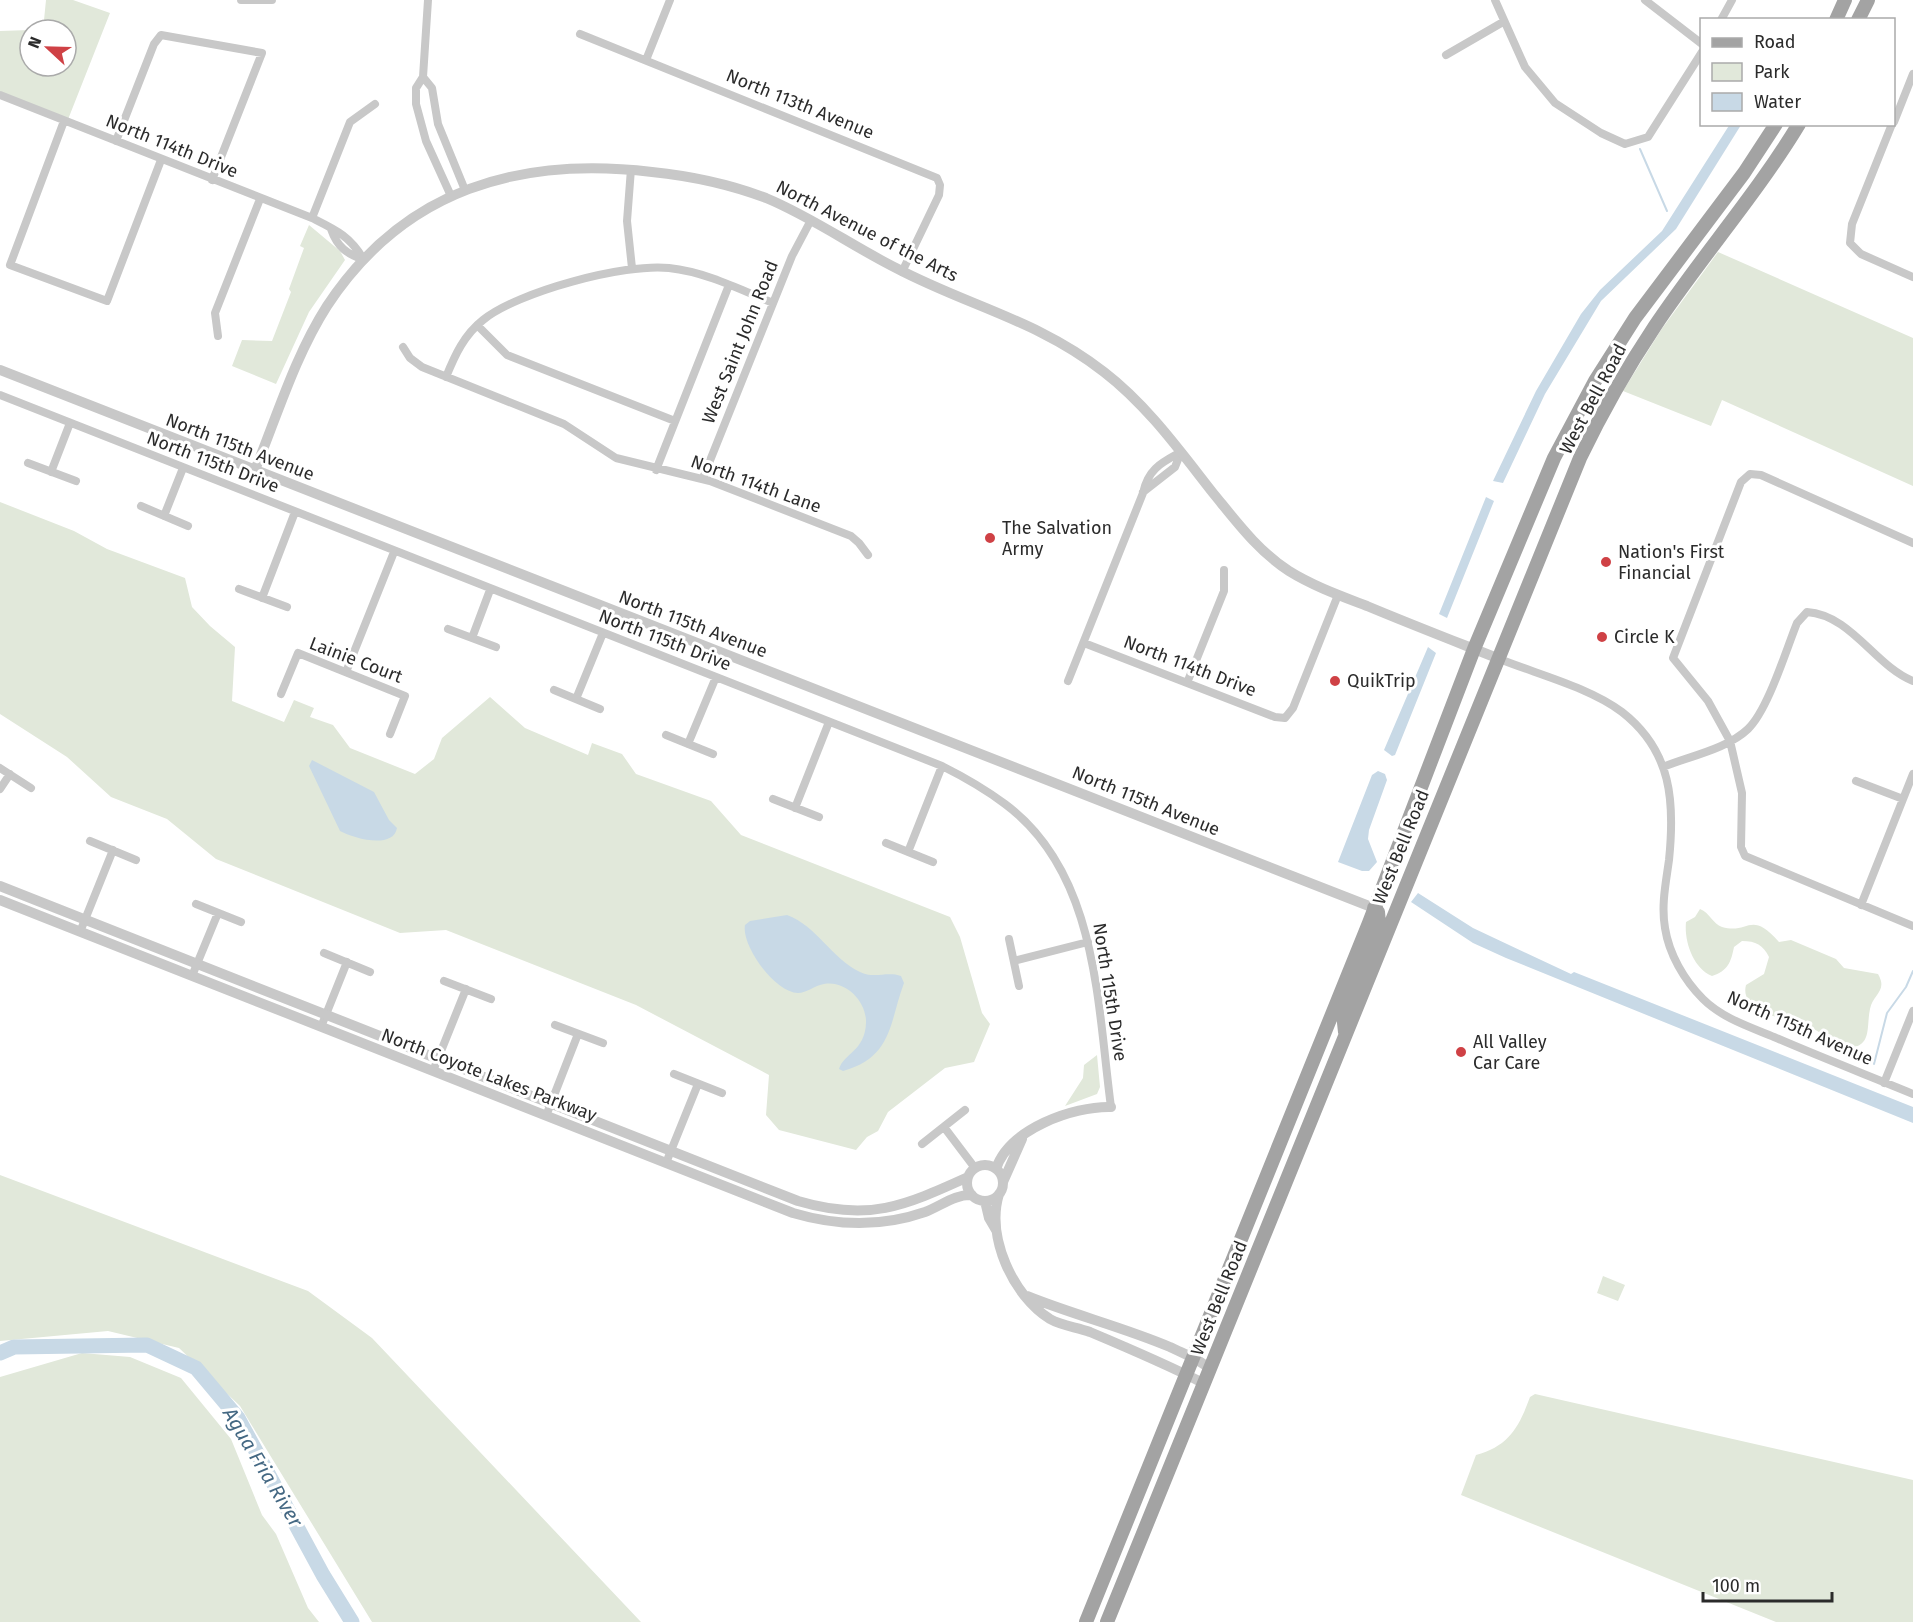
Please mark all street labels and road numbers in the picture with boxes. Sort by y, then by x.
street label: North 113th Avenue [723,64,877,144]
street label: North 114th Drive [103,109,241,183]
street label: North Avenue of the Arts [772,176,962,286]
street label: West Saint John Road [697,257,783,427]
street label: West Bell Road [1555,340,1631,458]
street label: North 115th Avenue [163,409,317,485]
street label: North 115th Drive [144,427,282,497]
street label: North 114th Lane [688,450,824,518]
street label: North 115th Avenue [616,586,770,662]
street label: North 115th Drive [596,605,734,675]
street label: North 114th Drive [1120,631,1260,701]
street label: Lainie Court [306,632,406,688]
street label: North 115th Avenue [1069,761,1223,841]
street label: West Bell Road [1368,786,1434,908]
street label: North 115th Drive [1088,921,1132,1063]
street label: North 115th Avenue [1724,986,1876,1070]
street label: North Coyote Lakes Parkway [378,1024,600,1126]
street label: West Bell Road [1186,1237,1252,1359]

